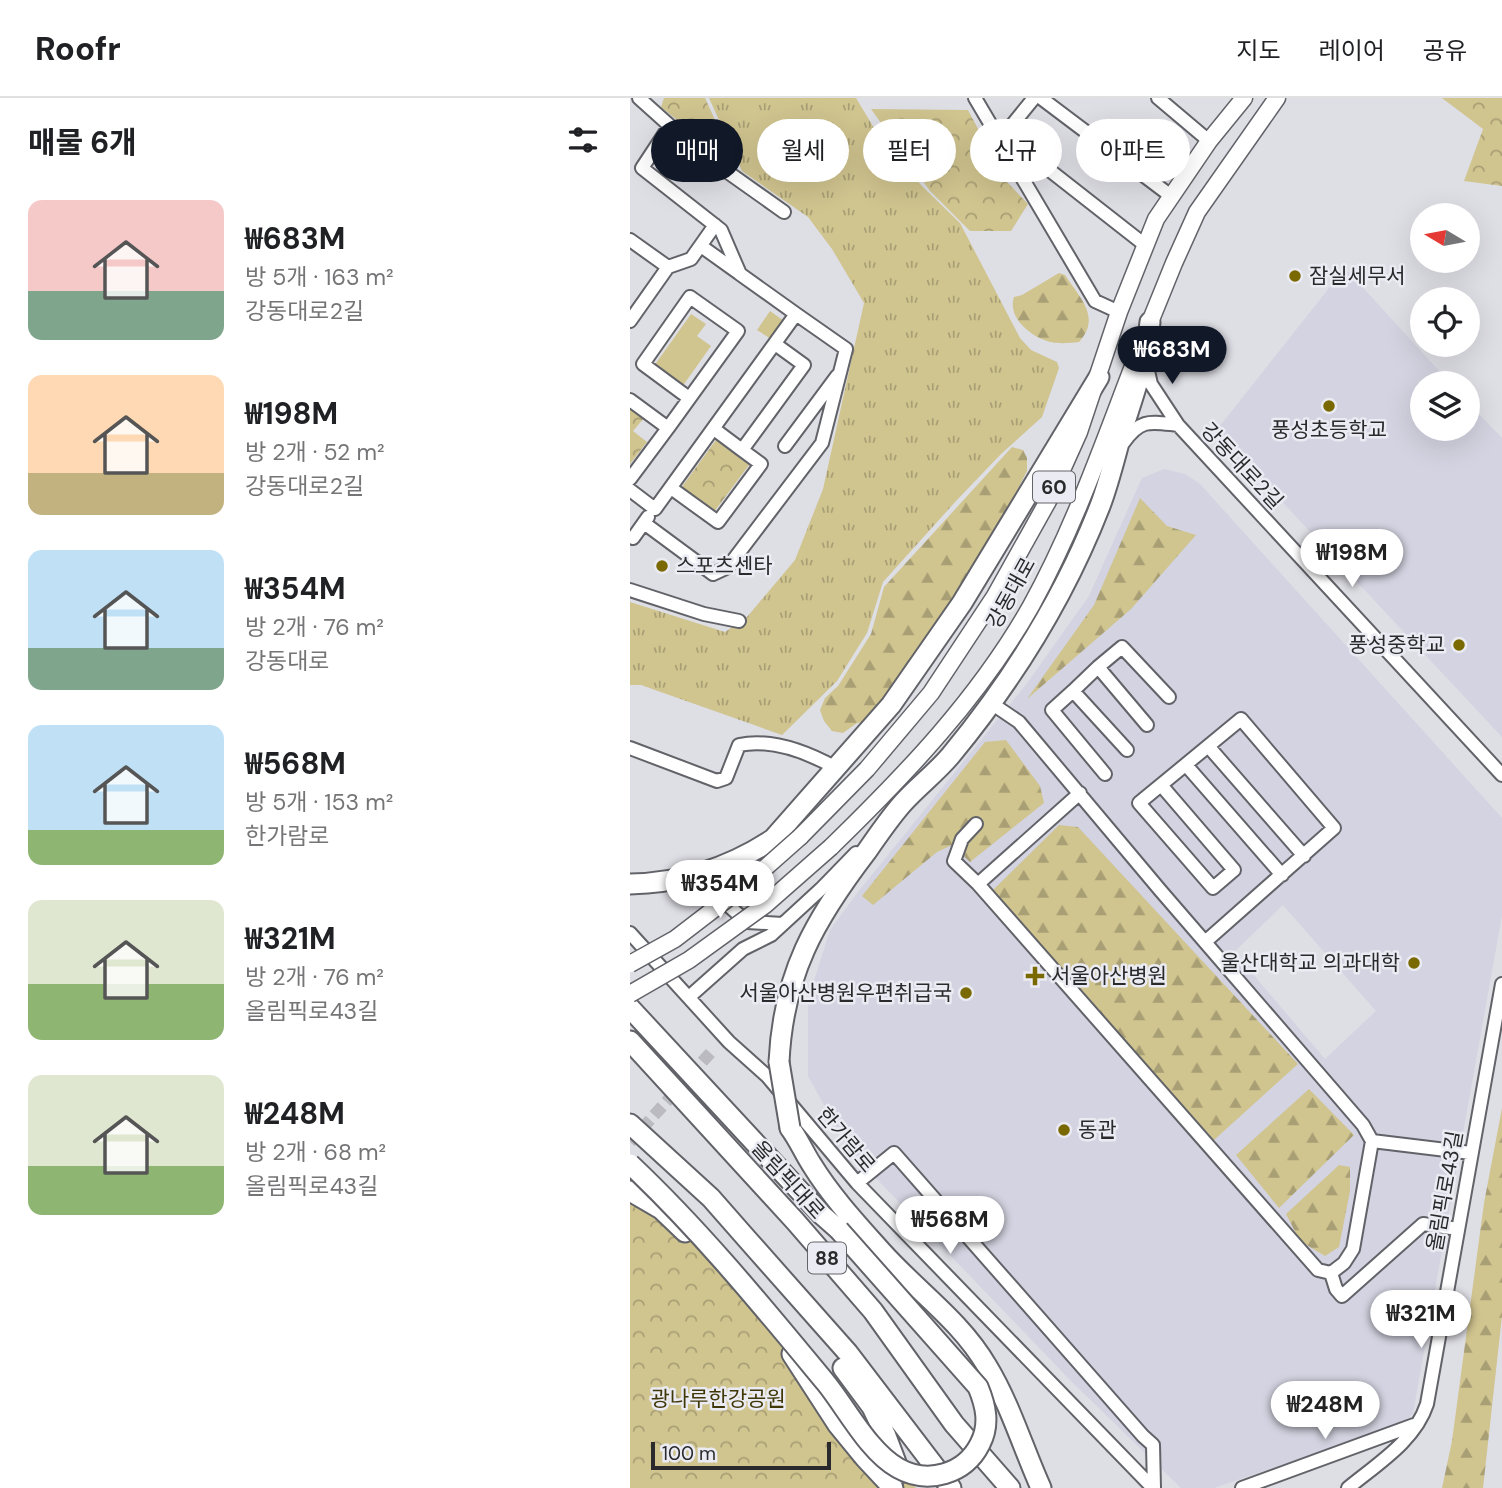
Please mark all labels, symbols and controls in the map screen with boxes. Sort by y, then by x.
text: Roofr [35,27,121,70]
text: 지도 [1236,35,1281,66]
text: 레이어 [1319,35,1385,66]
text: 공유 [1423,35,1467,66]
chip: 매매 [651,119,743,182]
chip: 월세 [757,119,849,182]
chip: 필터 [863,119,956,182]
chip: 신규 [970,119,1062,182]
chip: 아파트 [1076,119,1190,182]
icon: filters [564,121,602,159]
text: 매물 6개 [28,123,137,162]
north arrow [1410,203,1480,273]
map controls [1410,203,1480,441]
text: ₩683M [245,219,345,258]
icon: home [84,228,168,312]
text: 방 5개 · 163 m² [245,262,394,292]
place label: 잠실세무서 [1309,262,1406,290]
marker: 잠실세무서 [1287,268,1303,284]
button: locate [1410,287,1480,357]
text: 강동대로2길 [245,296,364,326]
pin: ₩683M [1123,327,1221,386]
text: ₩683M [1134,334,1210,364]
button: layers [1410,371,1480,441]
text: ₩198M [245,394,338,433]
marker: 풍성초등학교 [1321,398,1337,414]
icon: home [84,403,168,487]
place label: 풍성초등학교 [1271,416,1387,444]
street label: 강동대로2길 [1195,417,1289,515]
text: 방 2개 · 52 m² [245,437,385,467]
text: 강동대로2길 [245,471,364,501]
road number: 60 [1033,472,1075,502]
pin: ₩198M [1303,530,1401,589]
text: ₩198M [1316,537,1388,567]
place label: 스포츠센타 [676,552,773,580]
street label: 강동대로 [980,552,1042,634]
marker: 스포츠센타 [654,558,670,574]
text: ₩354M [245,569,346,608]
icon: home [84,578,168,662]
text: 방 2개 · 76 m² [245,612,384,642]
place label: 풍성중학교 [1348,631,1445,659]
marker: 풍성중학교 [1451,637,1467,653]
text: 강동대로 [245,646,330,676]
text: ₩568M [245,744,346,783]
icon: home [84,753,168,837]
text: 방 5개 · 153 m² [245,787,393,817]
text: 한가람로 [245,821,330,851]
pin: ₩354M [671,860,769,920]
text: ₩354M [681,868,759,898]
text: ₩321M [245,919,336,958]
icon: home [84,928,168,1012]
place label: 울산대학교 의과대학 [1221,949,1400,977]
marker: 울산대학교 의과대학 [1406,955,1422,971]
text: 방 2개 · 76 m² [245,962,384,992]
place label: 서울아산병원 [1051,962,1167,990]
marker: 서울아산병원 [1025,966,1045,986]
place label: 서울아산병원우편취급국 [739,979,952,1007]
marker: 서울아산병원우편취급국 [958,985,974,1001]
text: 올림픽로43길 [245,996,378,1026]
text: ₩248M [245,1094,345,1133]
street label: 한가람로 [810,1101,882,1179]
icon: home [84,1103,168,1187]
place label: 동관 [1078,1116,1117,1144]
marker: 동관 [1056,1122,1072,1138]
street label: 올림픽로43길 [1421,1129,1469,1253]
street label: 올림픽대로 [745,1135,831,1225]
text: 방 2개 · 68 m² [245,1137,386,1167]
text: 올림픽로43길 [245,1171,378,1201]
pin: ₩568M [901,1196,999,1256]
text: ₩568M [911,1204,989,1234]
road number: 88 [808,1242,846,1274]
pin: ₩321M [1372,1290,1470,1350]
text: ₩321M [1386,1298,1456,1328]
pin: ₩248M [1276,1382,1374,1441]
park label: 광나루한강공원 [650,1385,786,1413]
text: ₩248M [1287,1389,1363,1419]
scale bar [651,1439,831,1471]
text: 100 m [662,1441,716,1466]

